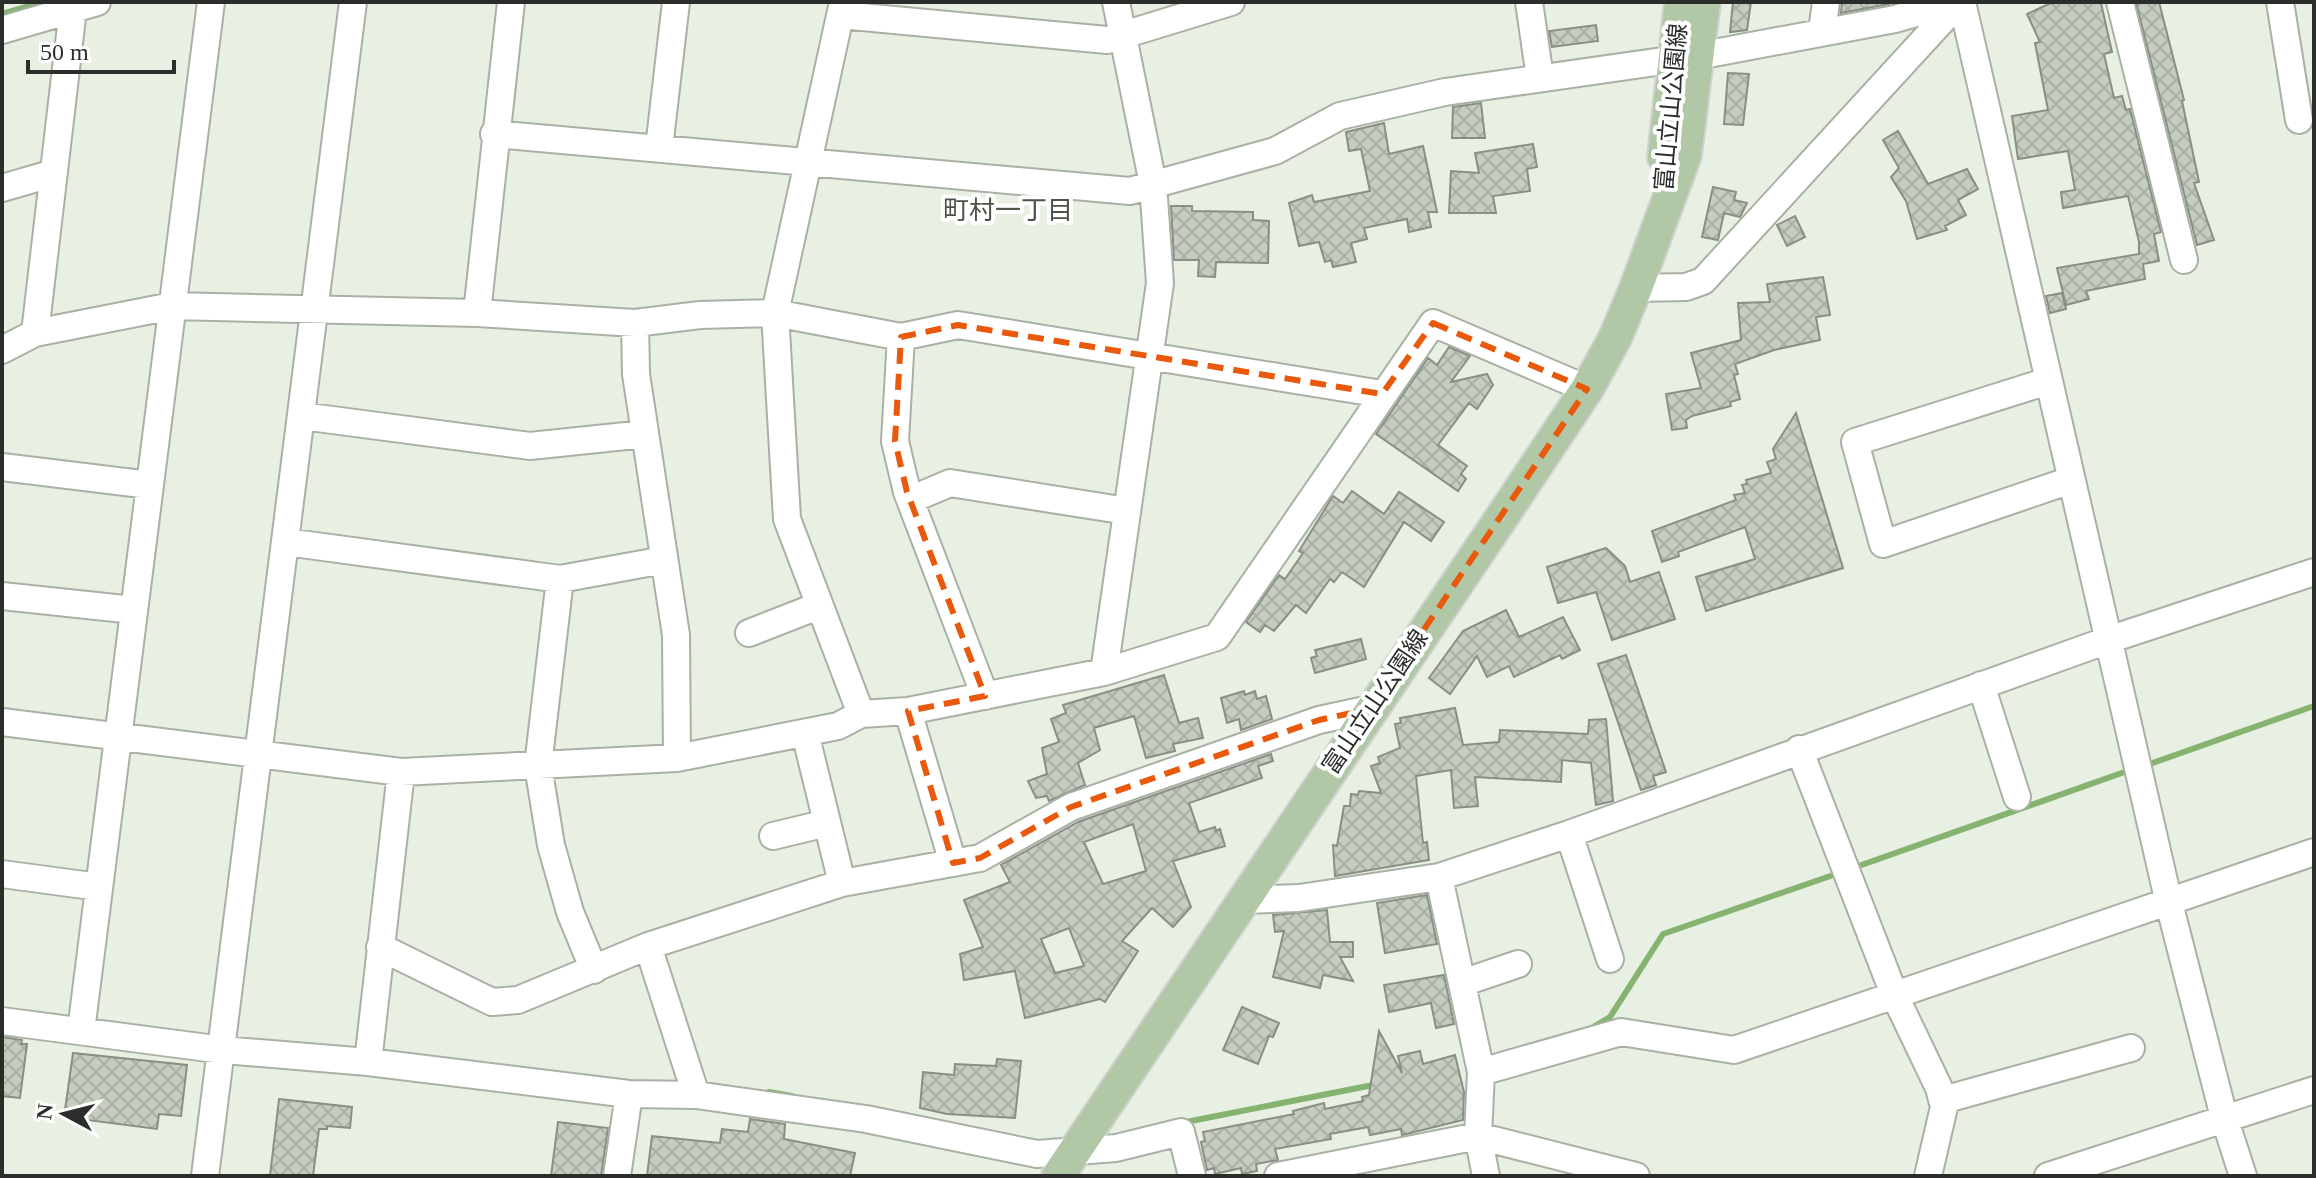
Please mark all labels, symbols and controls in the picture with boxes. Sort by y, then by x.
street label: 富山立山公園線 [1651,22,1691,192]
scale bar [28,24,174,74]
text: 50 m [40,39,89,65]
district label: 町村一丁目 [943,196,1073,225]
street label: 富山立山公園線 [1317,625,1433,779]
north arrow [24,1074,104,1154]
text: N [31,1102,58,1121]

